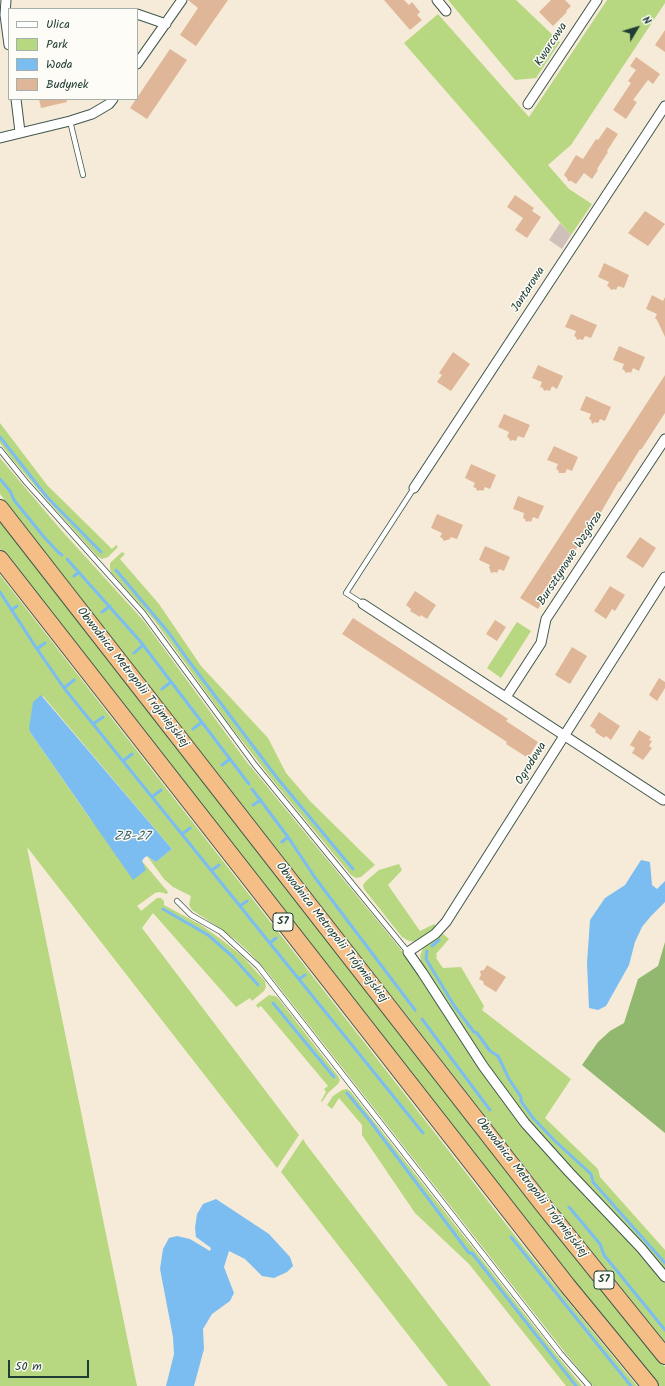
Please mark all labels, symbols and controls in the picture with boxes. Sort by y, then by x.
legend [8,8,138,100]
north arrow [617,8,657,48]
text: N [637,12,656,29]
text: Ulica [46,15,70,34]
street label: Kwarcowa [533,20,571,70]
text: Park [46,35,68,54]
text: Woda [46,55,72,74]
text: Budynek [46,75,88,94]
street label: Jantarowa [509,265,549,315]
street label: Bursztynowe Wzgórza [535,509,607,609]
street label: Obwodnica Metropolii Trójmiejskiej [73,605,191,751]
street label: Ogrodowa [513,740,551,788]
water label: ZB-27 [114,830,150,846]
street label: Obwodnica Metropolii Trójmiejskiej [272,860,390,1006]
road number: S7 [273,913,293,931]
street label: Obwodnica Metropolii Trójmiejskiej [472,1115,590,1261]
road number: S7 [594,1271,614,1289]
scale bar [10,1352,91,1378]
text: 50 m [15,1357,42,1376]

